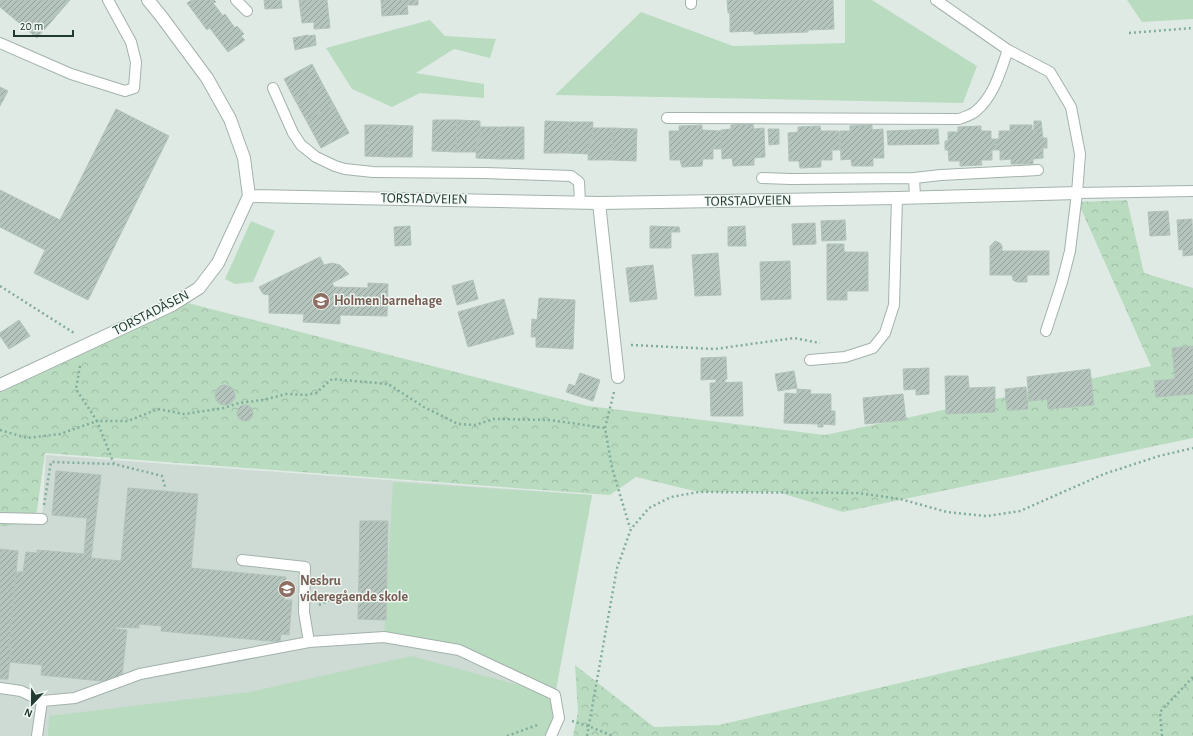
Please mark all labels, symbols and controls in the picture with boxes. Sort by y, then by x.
scale bar [14,12,73,38]
text: 20 m [20,20,43,32]
street label: TORSTADVEIEN [380,191,468,207]
street label: TORSTADVEIEN [704,193,792,209]
street label: TORSTADÅSEN [110,286,191,338]
school or university icon: Holmen barnehage [311,291,331,311]
place label: Holmen barnehage [334,294,442,308]
place label: Nesbru videregående skole [300,574,409,604]
school or university icon: Nesbru videregående skole [277,579,297,599]
north arrow [12,684,52,724]
text: N [23,706,34,719]

